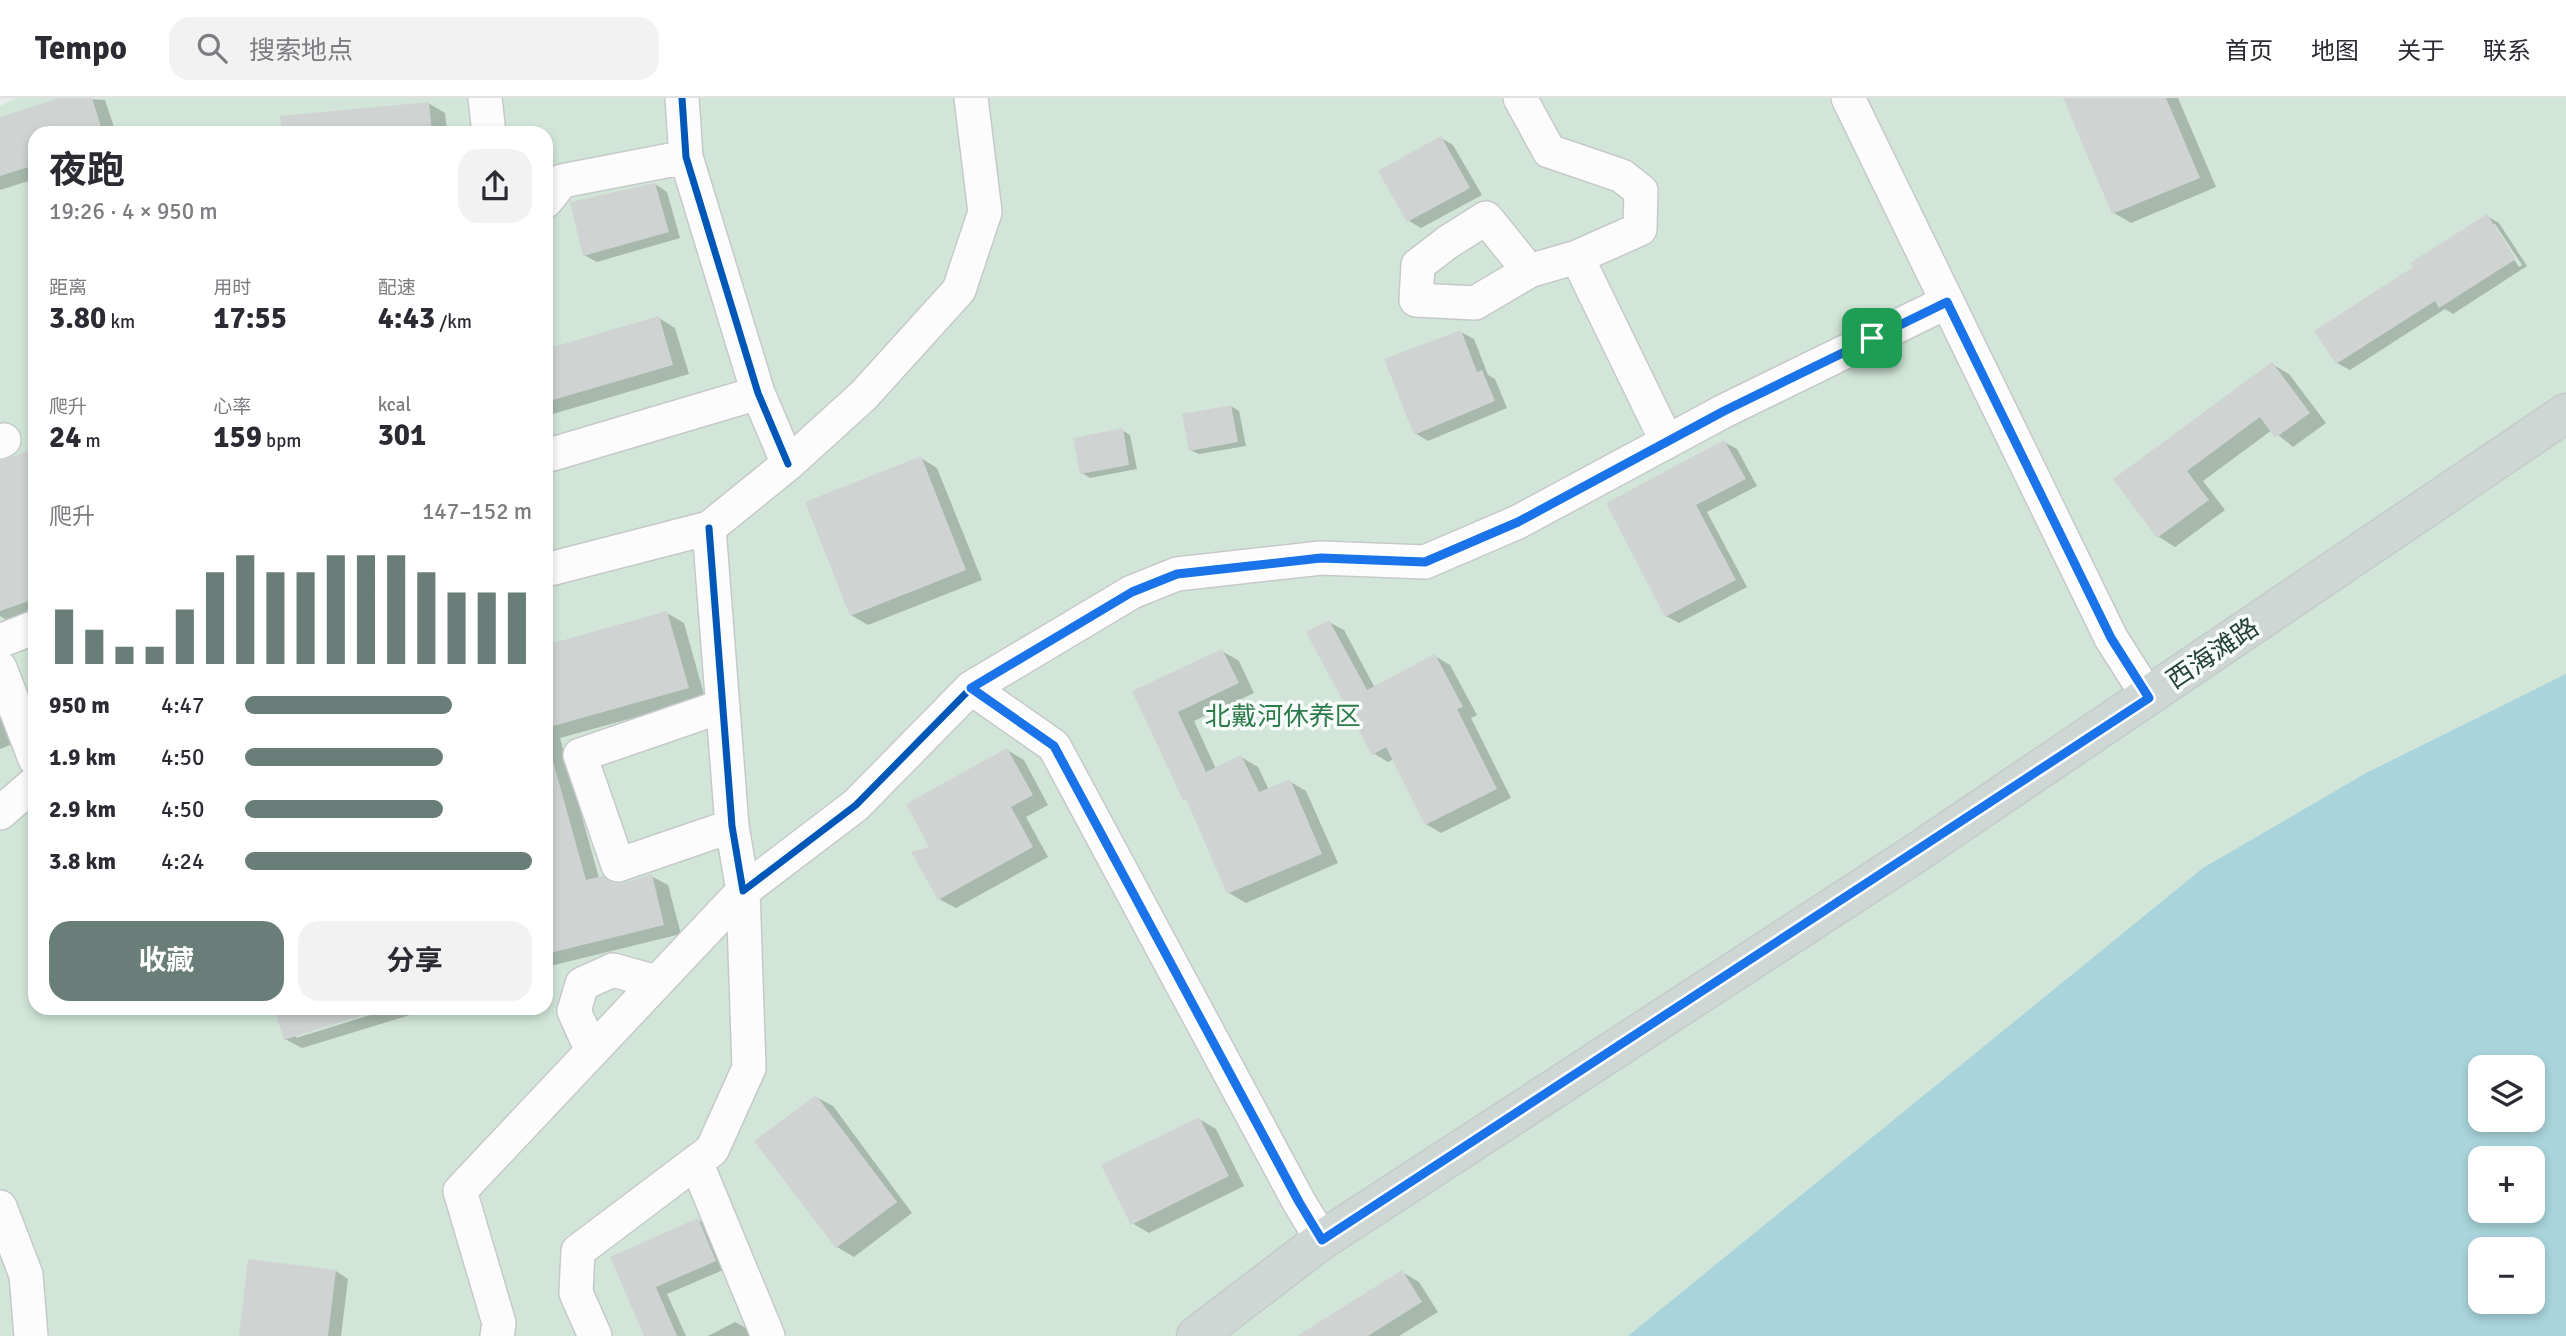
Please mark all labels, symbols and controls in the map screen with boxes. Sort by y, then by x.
search box [169,17,659,80]
text: Tempo [35,28,127,69]
icon: search [193,29,231,67]
text: 搜索地点 [249,35,353,67]
text: 首页 [2225,36,2273,66]
text: 地图 [2311,36,2359,66]
text: 关于 [2397,36,2445,66]
text: 联系 [2483,36,2531,66]
text: 夜跑 [49,147,125,194]
button: share [458,149,532,223]
text: 19:26 · 4 × 950 m [49,197,218,226]
text: 距离 [49,276,87,300]
text: 用时 [213,276,251,300]
text: 配速 [378,276,416,300]
text: 3.80 [49,300,106,337]
text: 17:55 [213,300,287,337]
text: 4:43 [378,300,435,337]
pin [1842,308,1902,368]
text: km [106,310,135,334]
text: /km [435,310,472,334]
icon: arrive [1853,319,1891,357]
text: kcal [378,393,411,417]
text: 爬升 [49,395,87,419]
text: 心率 [213,395,251,419]
text: 301 [378,417,426,454]
text: 24 [49,419,81,456]
text: 159 [213,419,262,456]
text: m [81,429,101,453]
text: bpm [262,429,301,453]
text: 147–152 m [422,497,532,526]
text: 爬升 [49,502,95,531]
street label: 西海滩路 [2161,612,2265,696]
text: 950 m [49,691,110,720]
text: 4:47 [161,691,204,720]
park label: 北戴河休养区 [1205,701,1361,733]
text: 1.9 km [49,743,116,772]
text: 4:50 [161,743,204,772]
text: 2.9 km [49,795,116,824]
text: 4:50 [161,795,204,824]
text: 3.8 km [49,847,116,876]
text: 4:24 [161,847,204,876]
button: 收藏 [49,921,284,1001]
button: 分享 [298,921,532,1001]
map controls [2468,1055,2545,1314]
button: layers [2468,1055,2545,1132]
button: + [2468,1146,2545,1223]
button: − [2468,1237,2545,1314]

